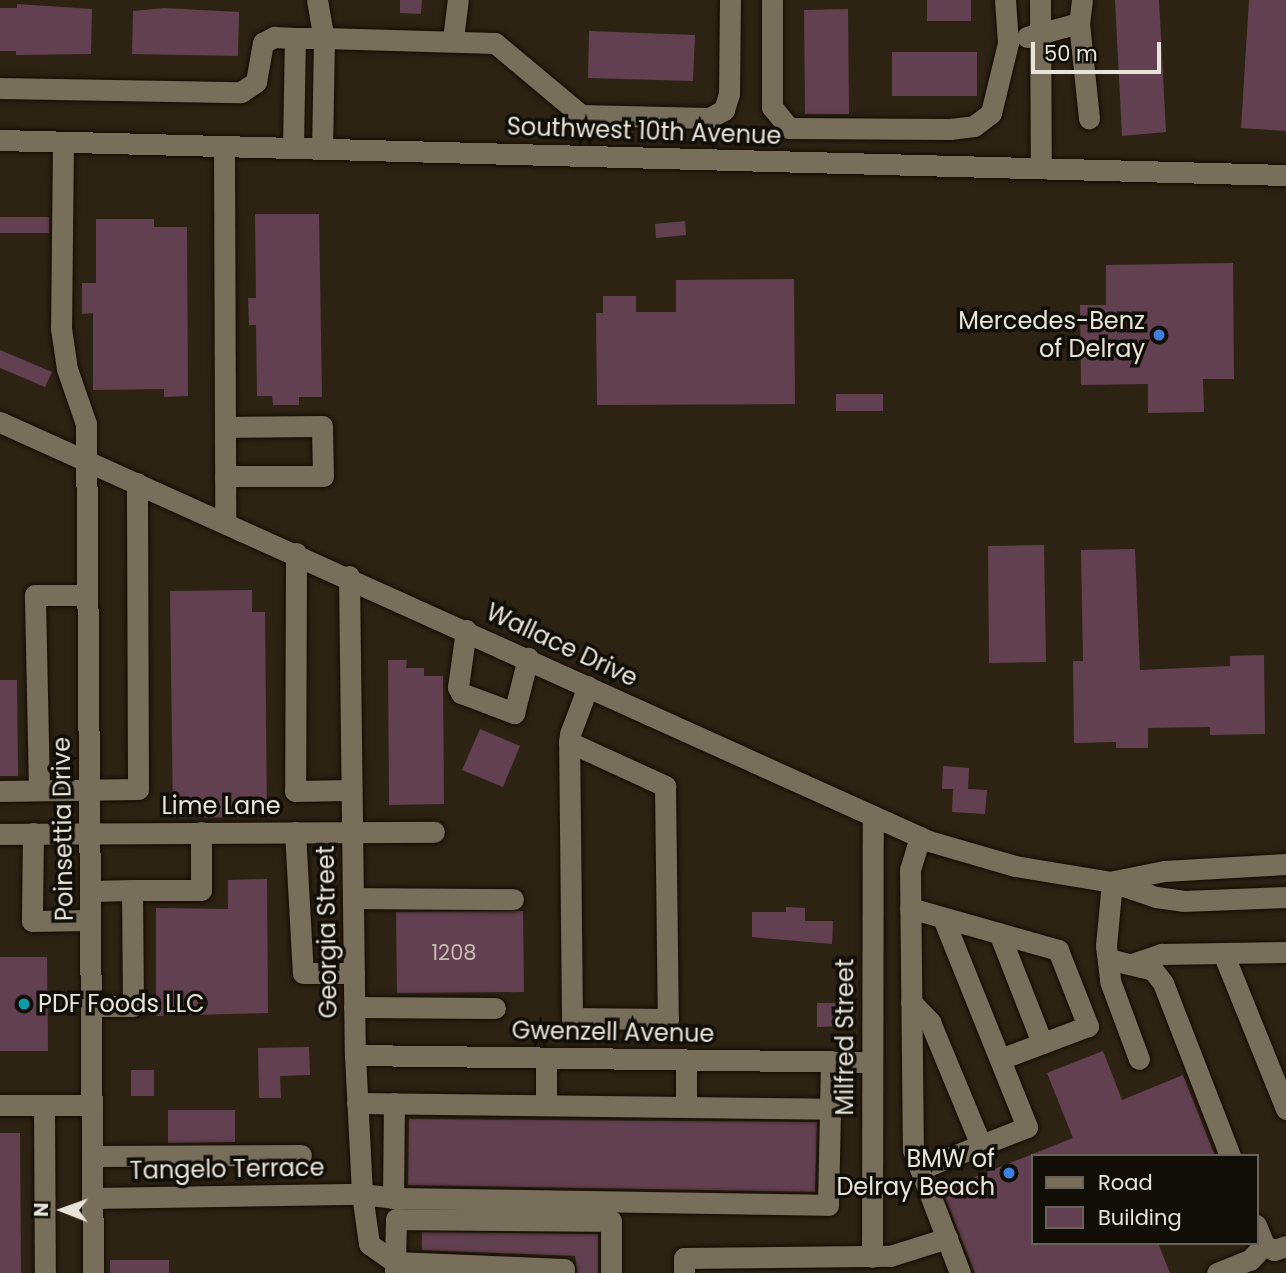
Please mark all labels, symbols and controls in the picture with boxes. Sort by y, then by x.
scale bar [1034,28,1164,72]
text: 50 m [1044,39,1098,68]
street label: Southwest 10th Avenue [506,112,782,150]
place label: Mercedes-Benz of Delray [958,307,1145,363]
marker: Mercedes-Benz of Delray [1151,327,1167,343]
street label: Wallace Drive [482,597,642,693]
street label: Poinsettia Drive [47,737,79,921]
street label: Lime Lane [161,792,281,820]
street label: Georgia Street [311,845,343,1019]
house number: 1208 [431,940,477,966]
street label: Milfred Street [831,958,859,1116]
place label: PDF Foods LLC [38,990,205,1018]
marker: PDF Foods LLC [16,996,32,1012]
street label: Gwenzell Avenue [511,1016,715,1048]
place label: BMW of Delray Beach [836,1145,995,1201]
street label: Tangelo Terrace [129,1153,325,1185]
legend [1030,1154,1258,1245]
marker: BMW of Delray Beach [1001,1165,1017,1181]
text: Road [1098,1168,1153,1197]
north arrow [28,1175,98,1245]
text: N [28,1202,55,1217]
text: Building [1098,1203,1182,1232]

